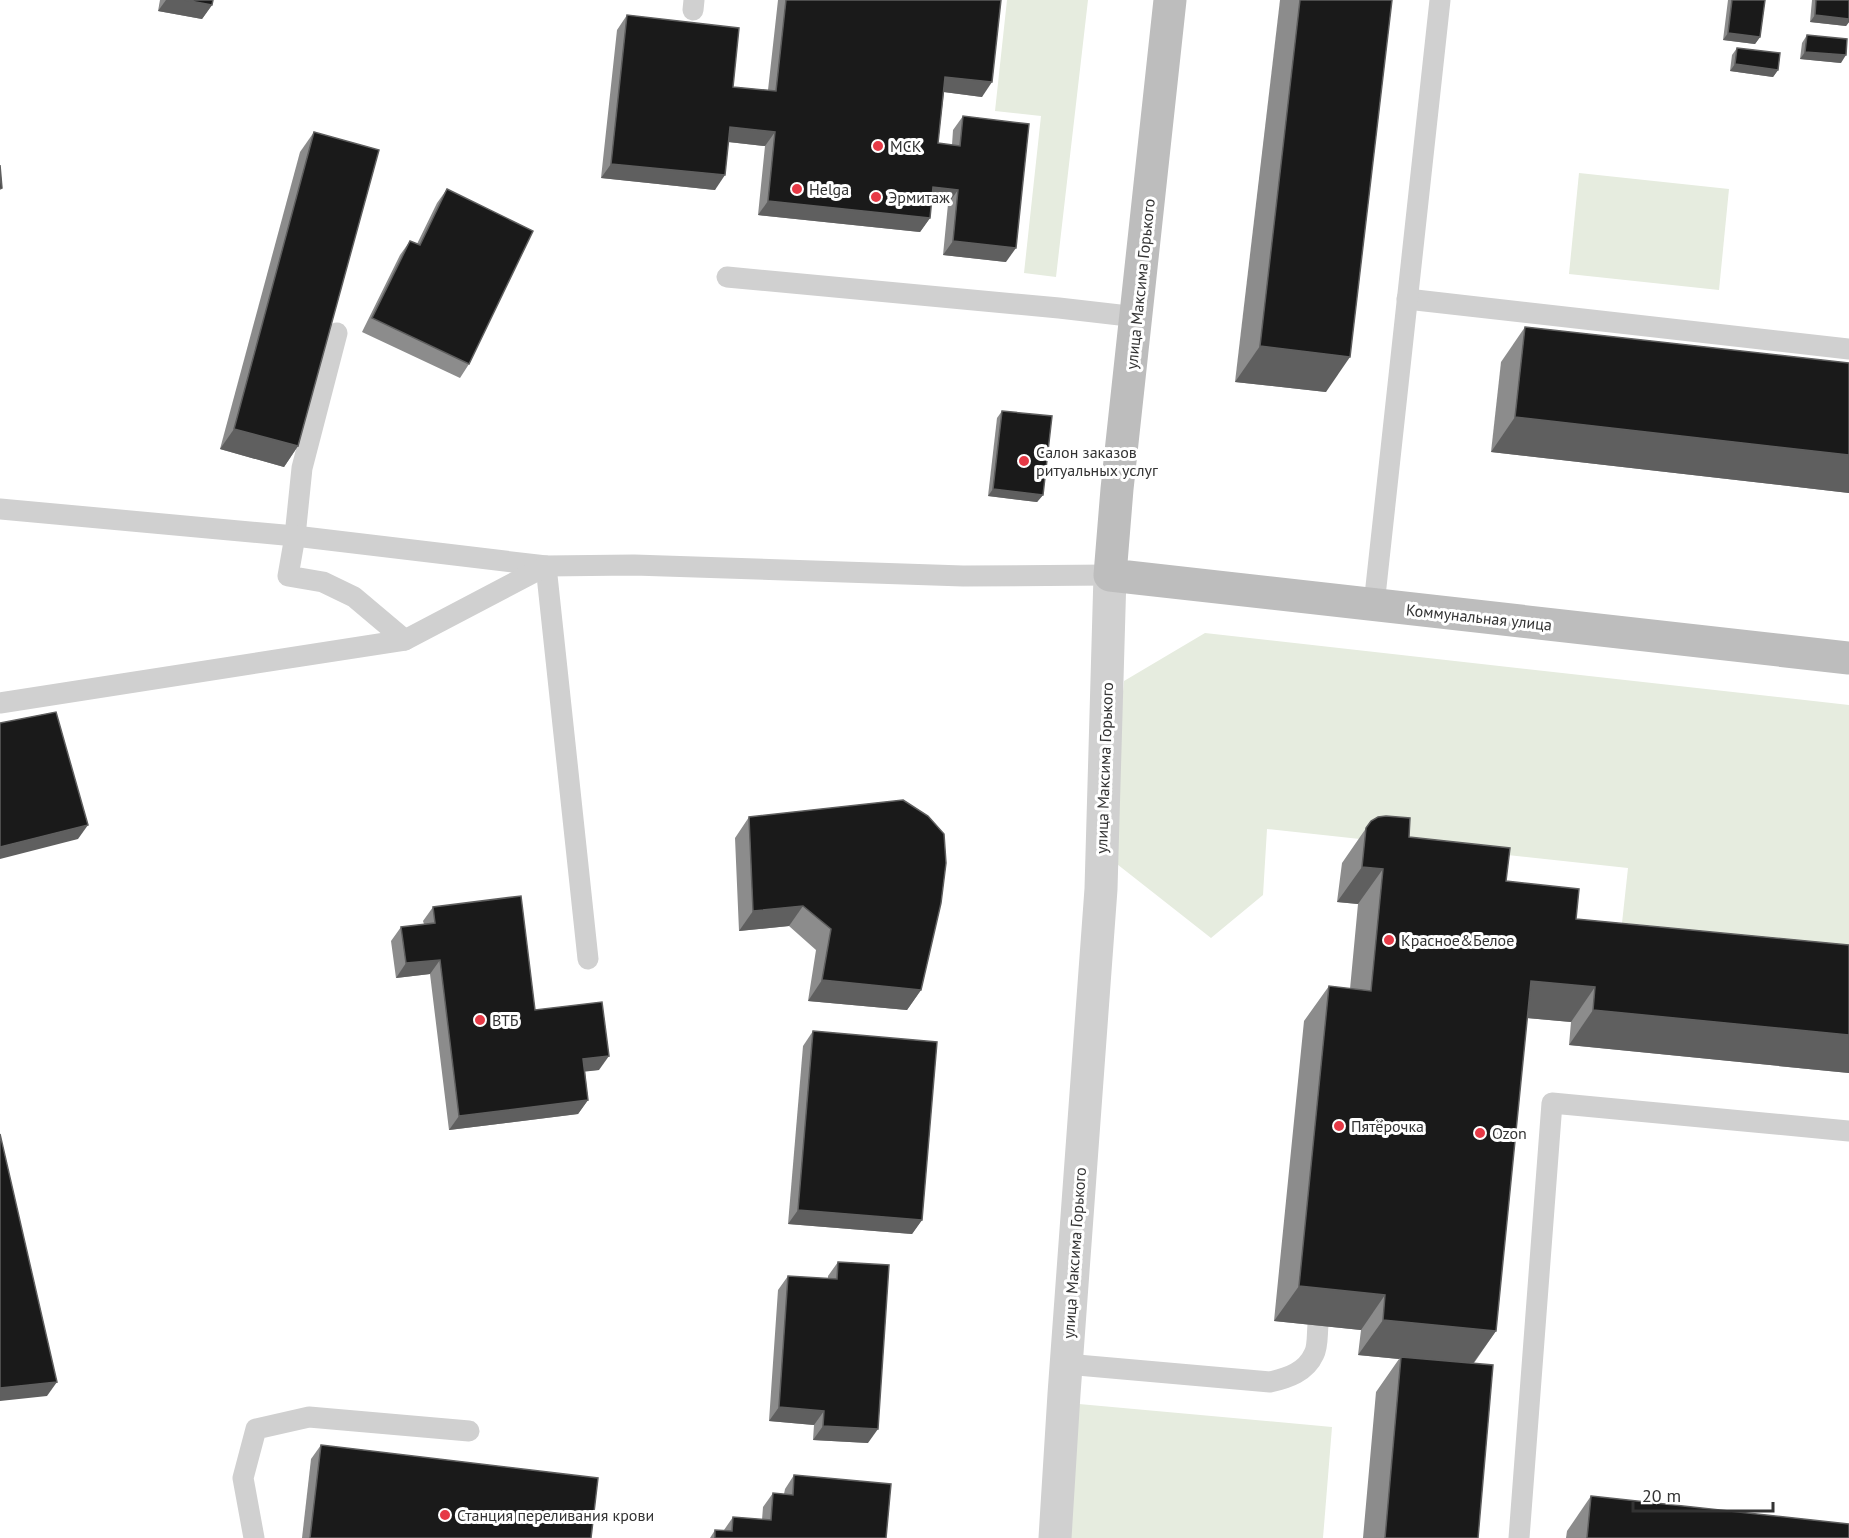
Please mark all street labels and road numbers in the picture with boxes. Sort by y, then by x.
street label: улица Максима Горького [1121,198,1159,370]
street label: Коммунальная улица [1405,599,1553,635]
street label: улица Максима Горького [1091,682,1117,854]
street label: улица Максима Горького [1058,1167,1090,1339]

